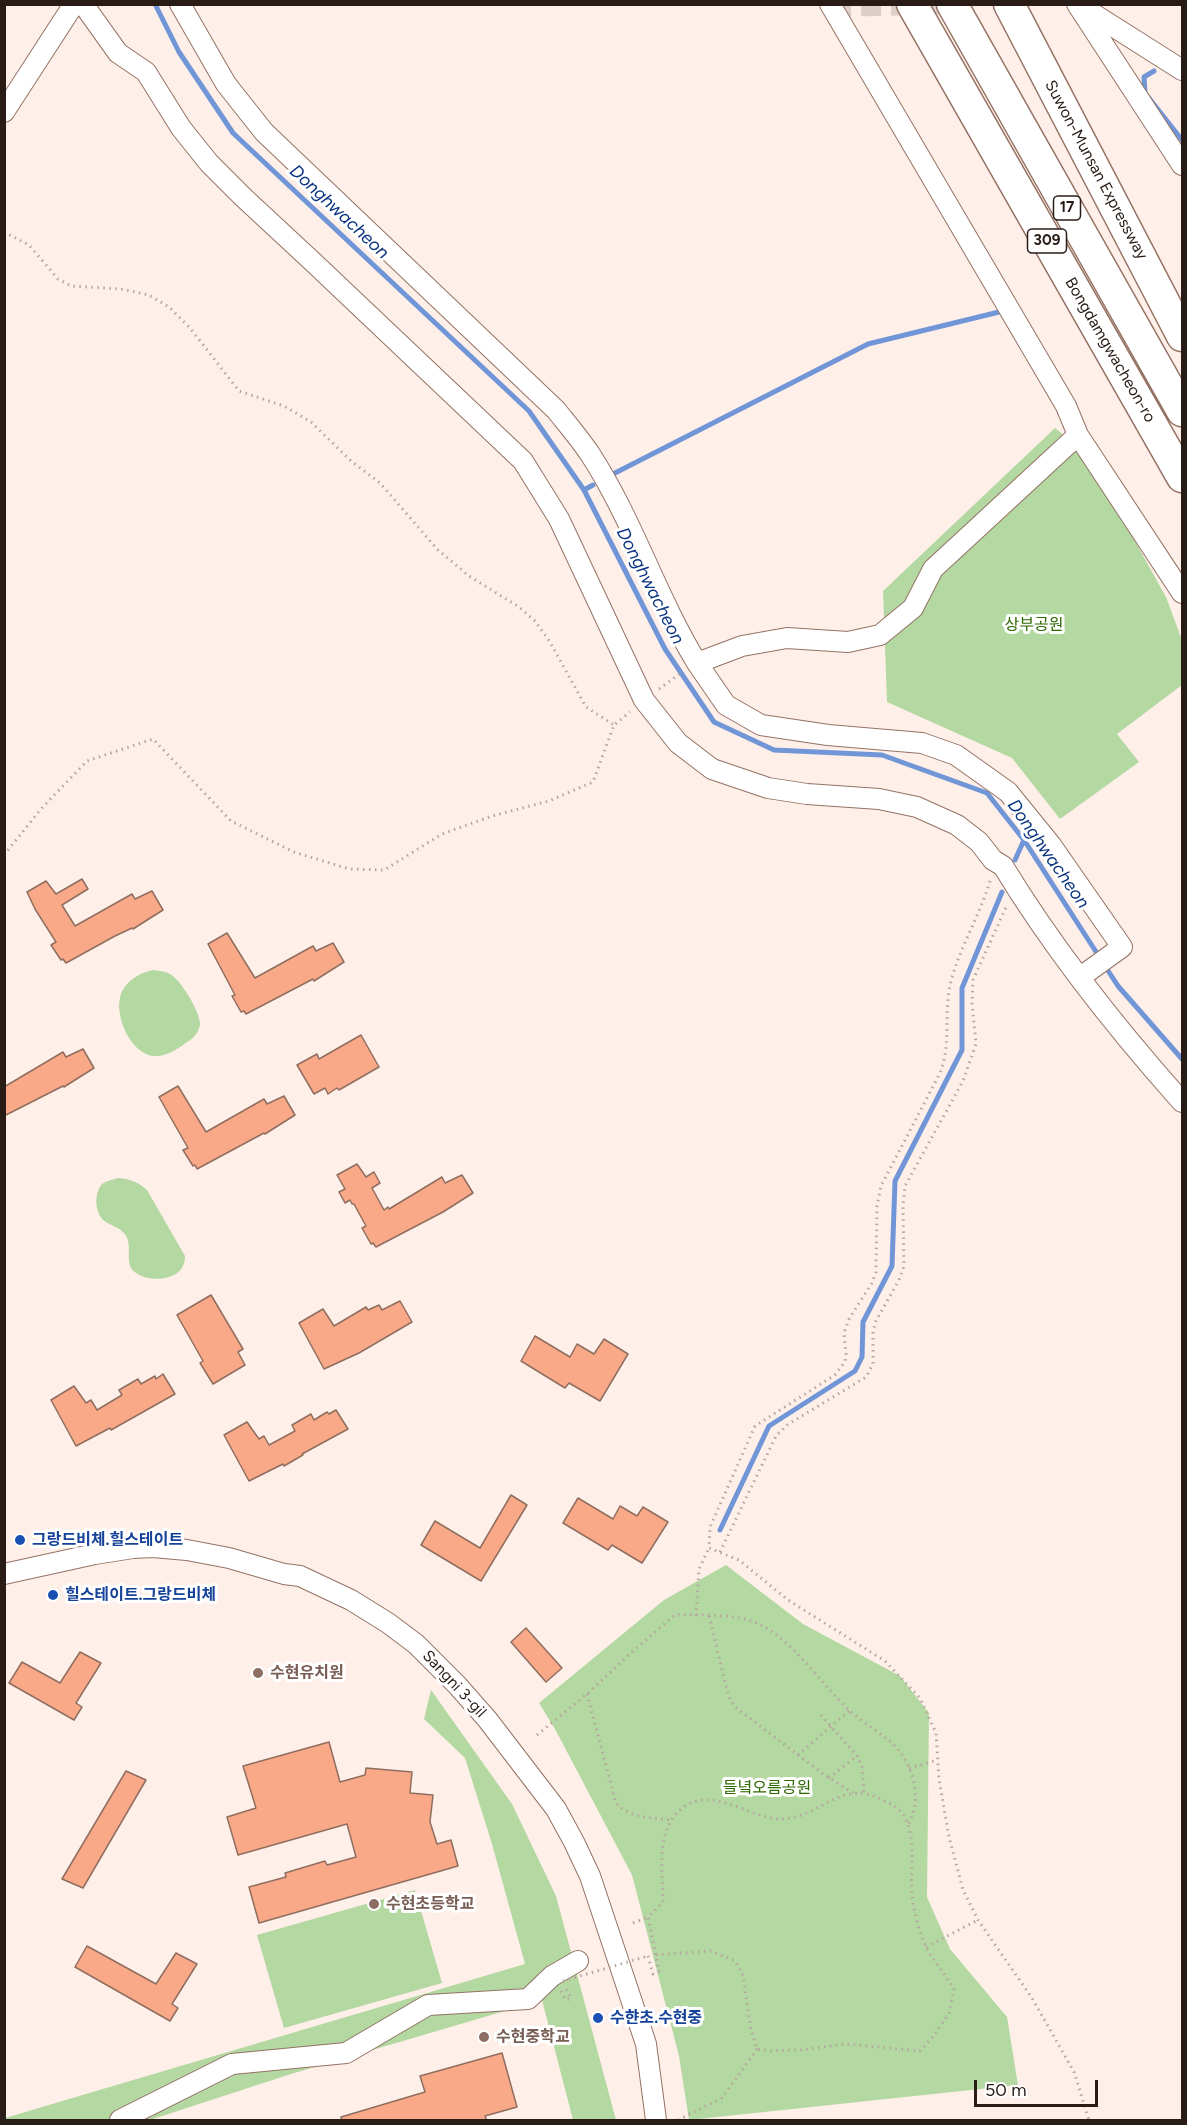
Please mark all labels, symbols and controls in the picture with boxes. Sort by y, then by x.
street label: Suwon-Munsan Expressway [1041,77,1151,263]
water label: Donghwacheon [285,160,393,264]
road number: 17 [1054,196,1080,220]
road number: 309 [1028,229,1066,253]
street label: Bongdamgwacheon-ro [1061,274,1159,426]
water label: Donghwacheon [611,524,689,648]
park label: 상부공원 [1005,615,1063,635]
water label: Donghwacheon [1002,795,1094,913]
place label: 그랑드비체.힐스테이트 [32,1530,183,1550]
marker: 그랑드비체.힐스테이트 [13,1533,27,1547]
place label: 힐스테이트.그랑드비체 [65,1585,216,1605]
marker: 힐스테이트.그랑드비체 [46,1588,60,1602]
street label: Sangni 3-gil [418,1646,490,1722]
place label: 수현유치원 [270,1663,344,1683]
marker: 수현유치원 [251,1666,265,1680]
park label: 들녘오름공원 [723,1778,811,1798]
place label: 수현초등학교 [386,1894,474,1914]
marker: 수현초등학교 [367,1897,381,1911]
place label: 수햔초.수현중 [610,2008,702,2028]
marker: 수햔초.수현중 [591,2011,605,2025]
place label: 수현중학교 [496,2027,570,2047]
marker: 수현중학교 [477,2030,491,2044]
scale bar [977,2068,1102,2106]
text: 50 m [985,2079,1027,2101]

